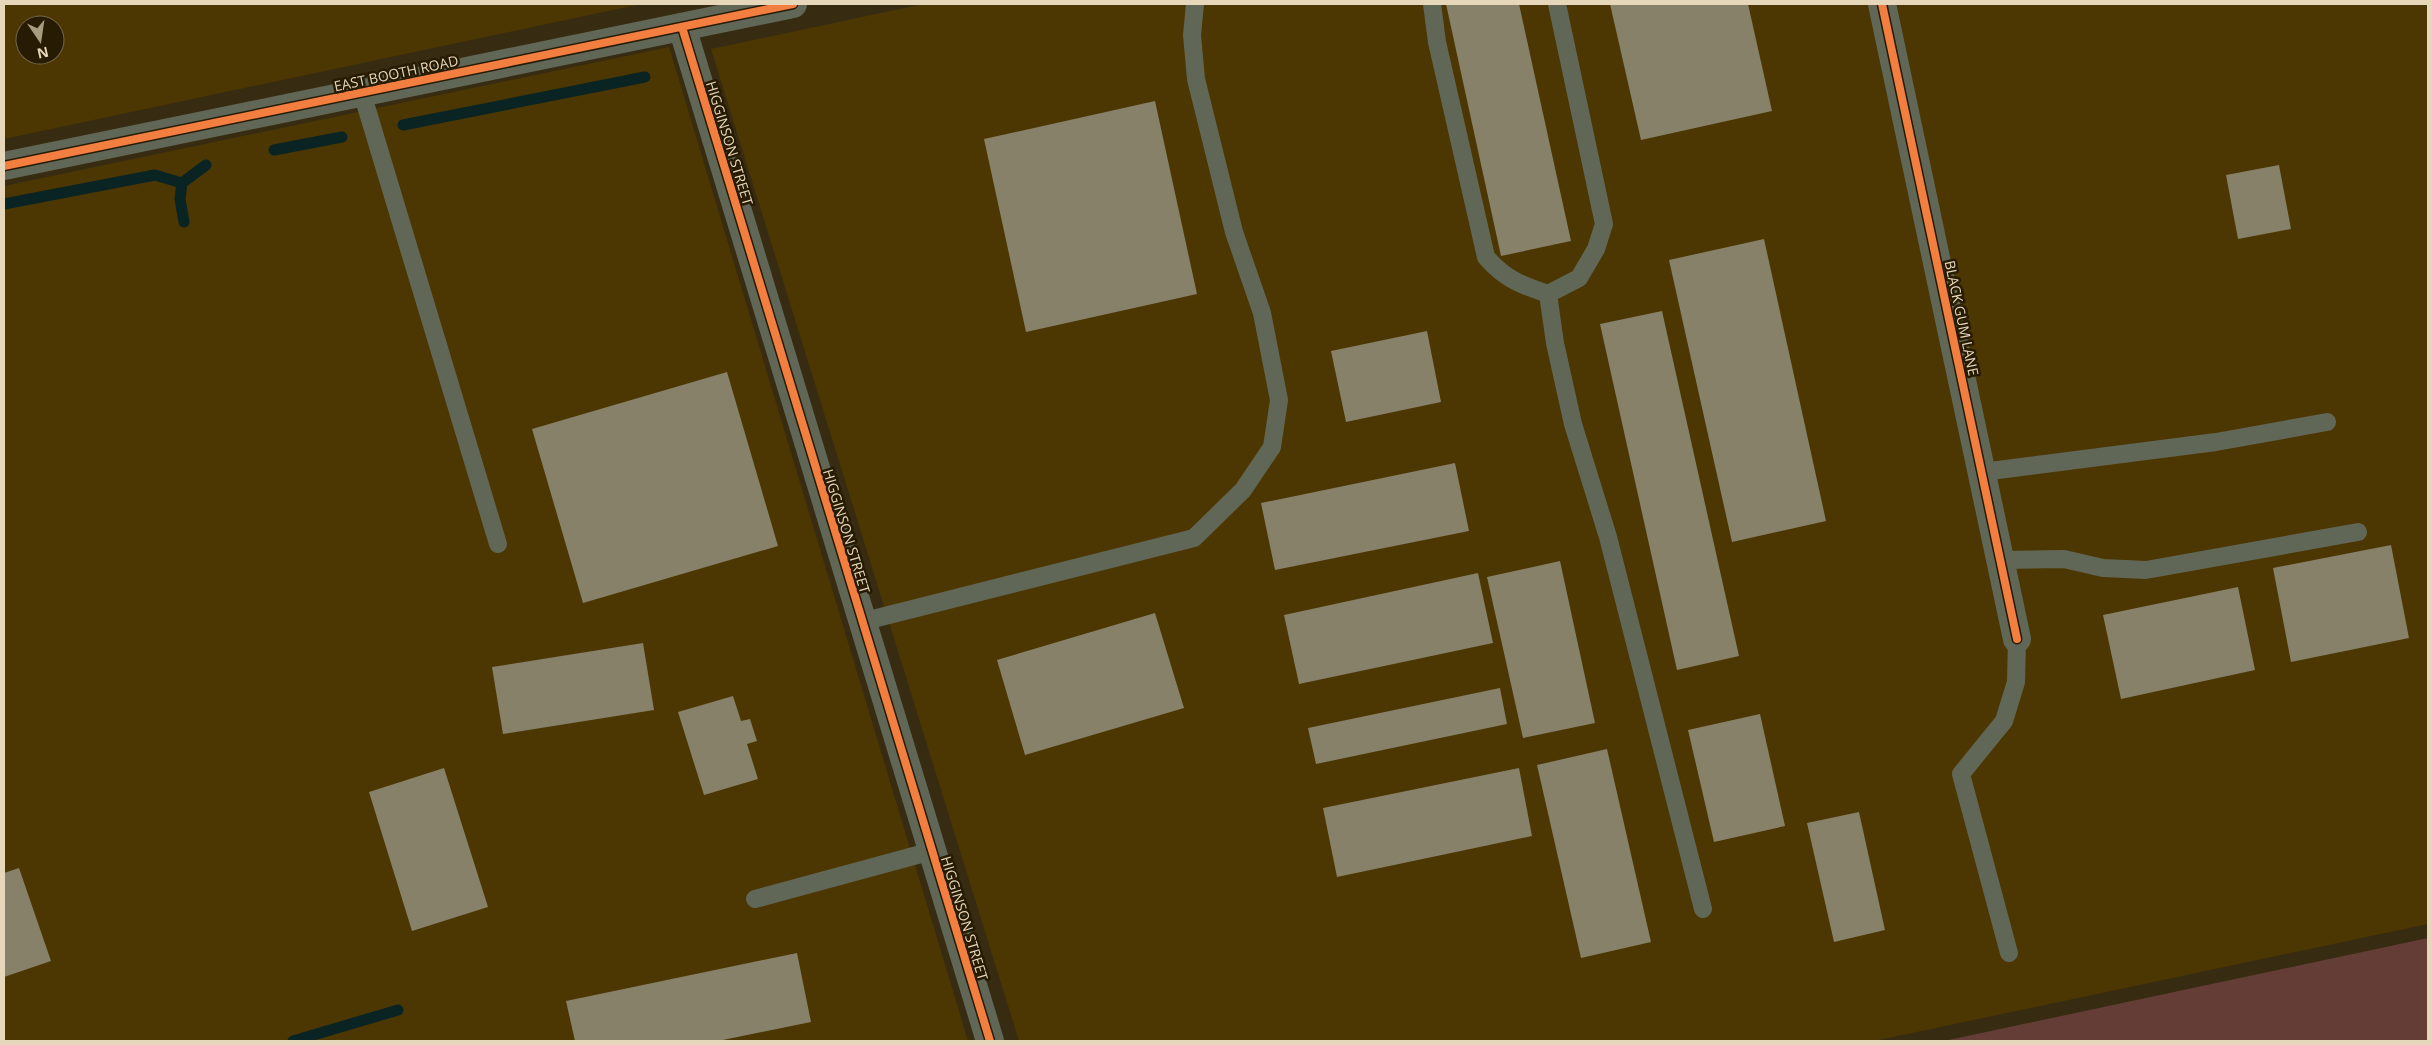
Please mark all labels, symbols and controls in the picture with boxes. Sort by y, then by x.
north arrow [15,15,65,65]
text: N [35,43,51,64]
street label: EAST BOOTH ROAD [332,51,460,95]
street label: HIGGINSON STREET [702,78,758,208]
street label: BLACK GUM LANE [1941,259,1983,377]
street label: HIGGINSON STREET [819,466,875,596]
street label: HIGGINSON STREET [937,853,993,983]

